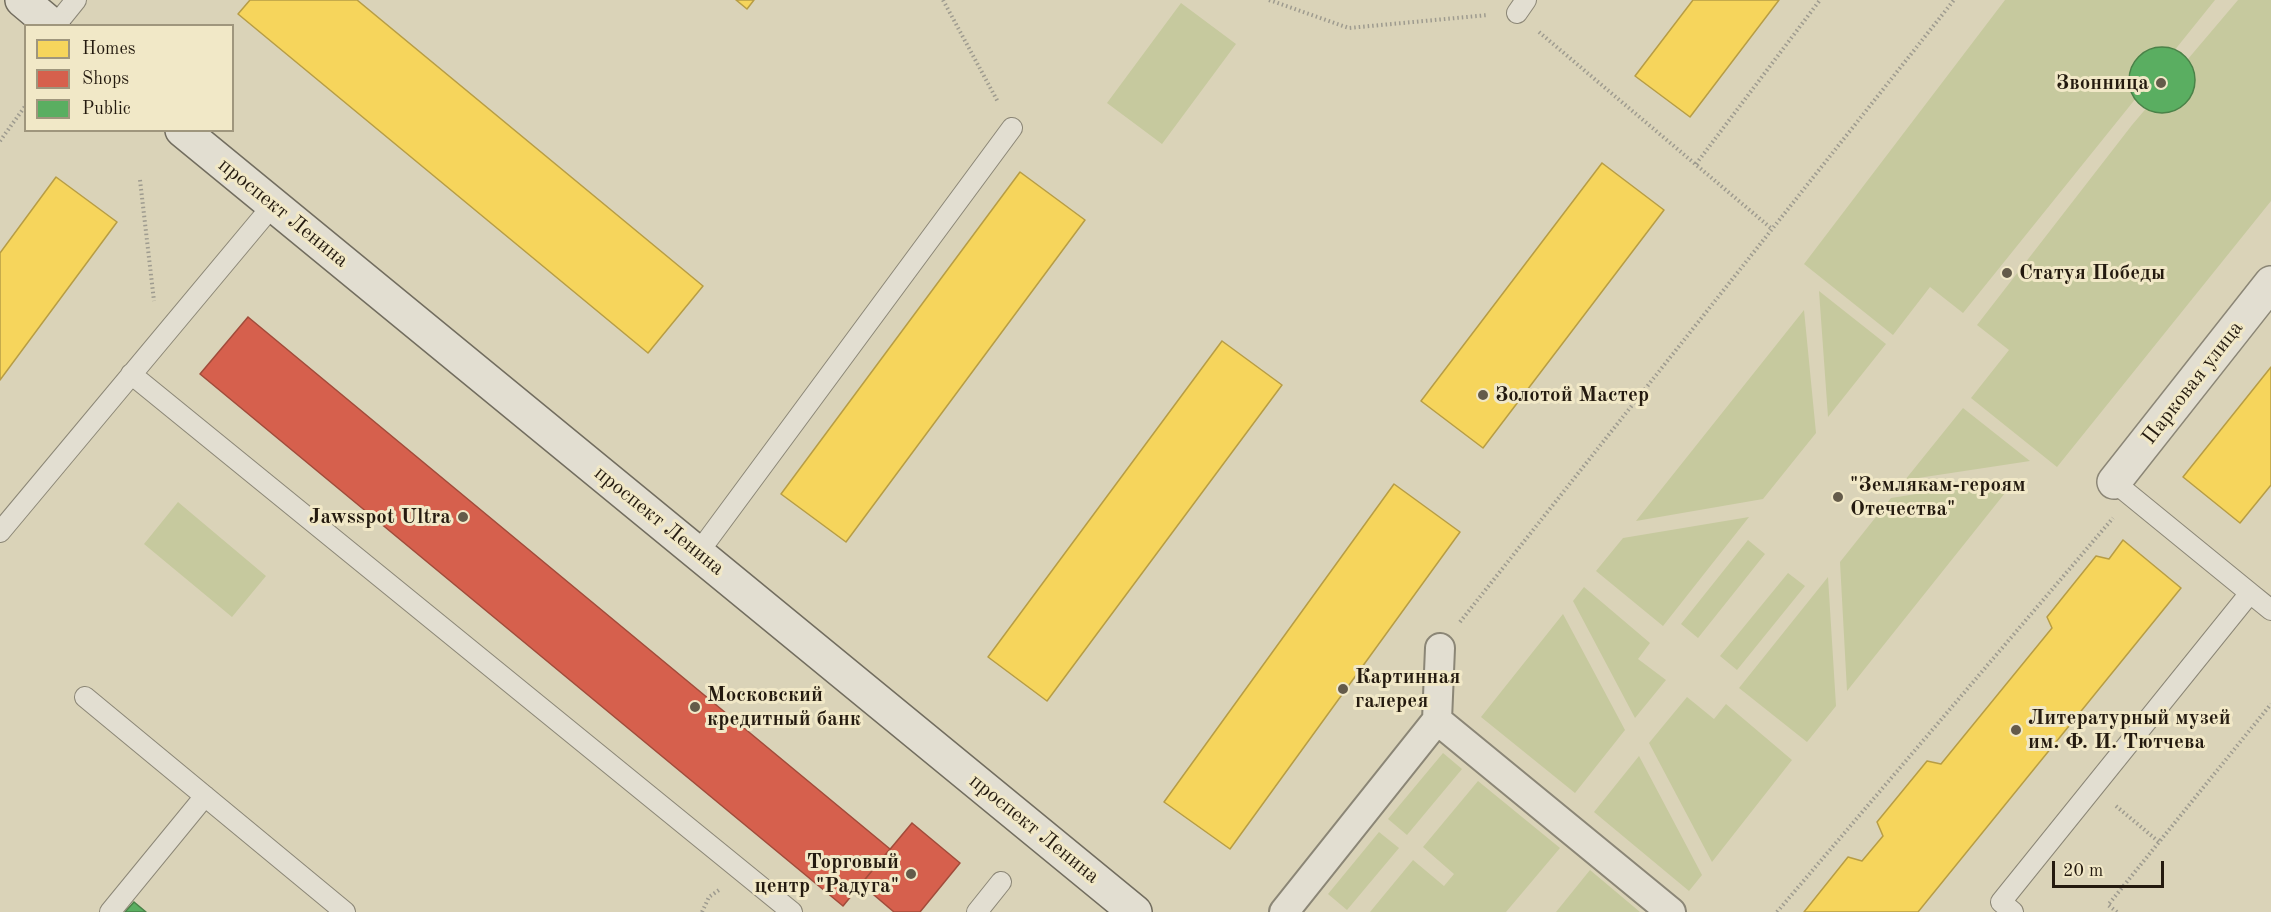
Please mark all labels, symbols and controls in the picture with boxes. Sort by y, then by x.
legend [24,24,234,132]
text: Homes [82,40,136,58]
text: Shops [82,70,129,88]
place label: Звонница [2056,70,2149,96]
marker: Звонница [2154,76,2168,90]
text: Public [82,100,131,118]
street label: проспект Ленина [213,153,353,273]
place label: Статуя Победы [2019,260,2165,286]
marker: Статуя Победы [2000,266,2014,280]
street label: Парковая улица [2137,316,2249,450]
place label: Золотой Мастер [1495,382,1649,408]
marker: Золотой Мастер [1476,388,1490,402]
street label: проспект Ленина [589,461,729,581]
place label: "Землякам-героям Отечества" [1850,472,2026,522]
marker: "Землякам-героям Отечества" [1831,490,1845,504]
place label: Jawsspot Ultra [309,504,451,530]
marker: Jawsspot Ultra [456,510,470,524]
place label: Картинная галерея [1355,664,1460,714]
place label: Московский кредитный банк [707,682,861,732]
marker: Картинная галерея [1336,682,1350,696]
marker: Московский кредитный банк [688,700,702,714]
place label: Литературный музей им. Ф. И. Тютчева [2028,705,2231,755]
marker: Литературный музей им. Ф. И. Тютчева [2009,723,2023,737]
street label: проспект Ленина [964,769,1104,889]
place label: Торговый центр "Радуга" [754,849,899,899]
scale bar [2055,849,2168,887]
text: 20 m [2063,862,2103,880]
marker: Торговый центр "Радуга" [904,867,918,881]

